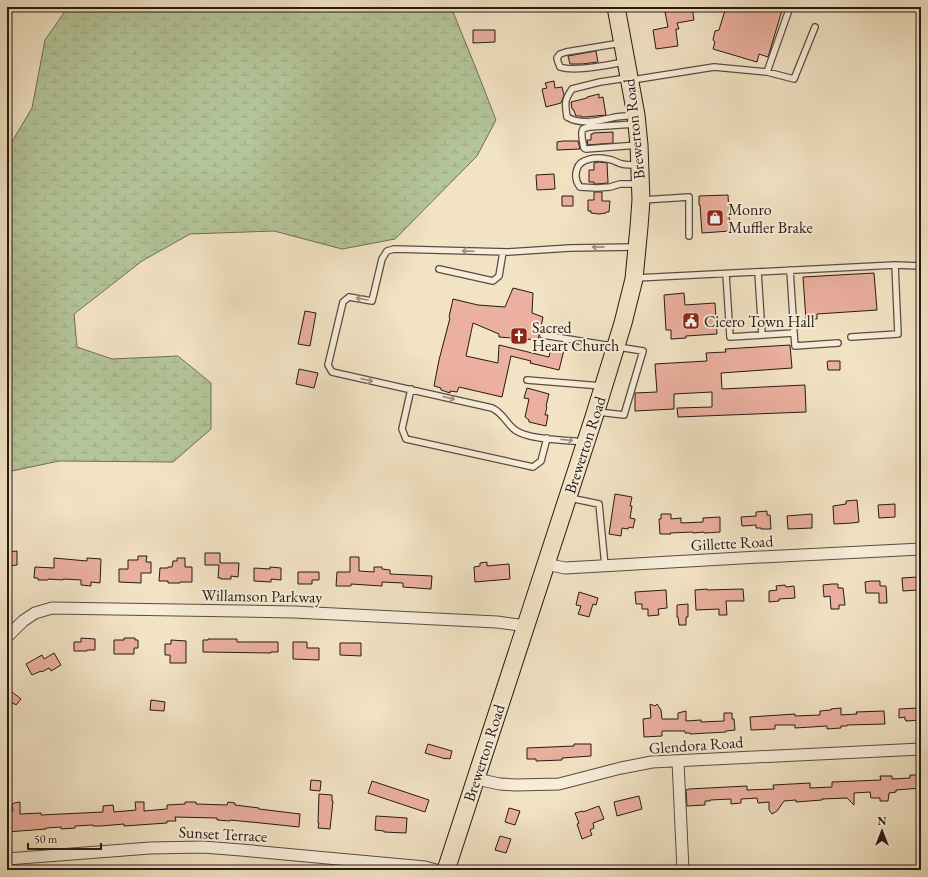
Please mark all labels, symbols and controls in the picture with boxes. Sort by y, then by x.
street label: Brewerton Road [618,77,650,180]
place label: Monro Muffler Brake [728,199,813,238]
shop icon: Monro Muffler Brake [705,208,725,228]
one-way arrow [592,243,605,251]
one-way arrow [462,247,475,255]
one-way arrow [356,295,369,303]
public building icon: Cicero Town Hall [681,311,701,331]
place label: Cicero Town Hall [704,311,815,332]
place label: Sacred Heart Church [532,317,619,356]
church icon: Sacred Heart Church [509,326,529,346]
one-way arrow [360,376,373,384]
street label: Brewerton Road [559,393,611,496]
one-way arrow [442,395,455,403]
one-way arrow [560,437,573,444]
street label: Gillette Road [690,530,775,556]
street label: Willamson Parkway [201,584,324,608]
street label: Brewerton Road [458,701,510,804]
street label: Glendora Road [648,731,745,759]
north arrow [862,811,902,851]
text: N [878,814,887,828]
street label: Sunset Terrace [178,821,268,847]
scale bar [28,825,101,851]
text: 50 m [34,831,58,847]

